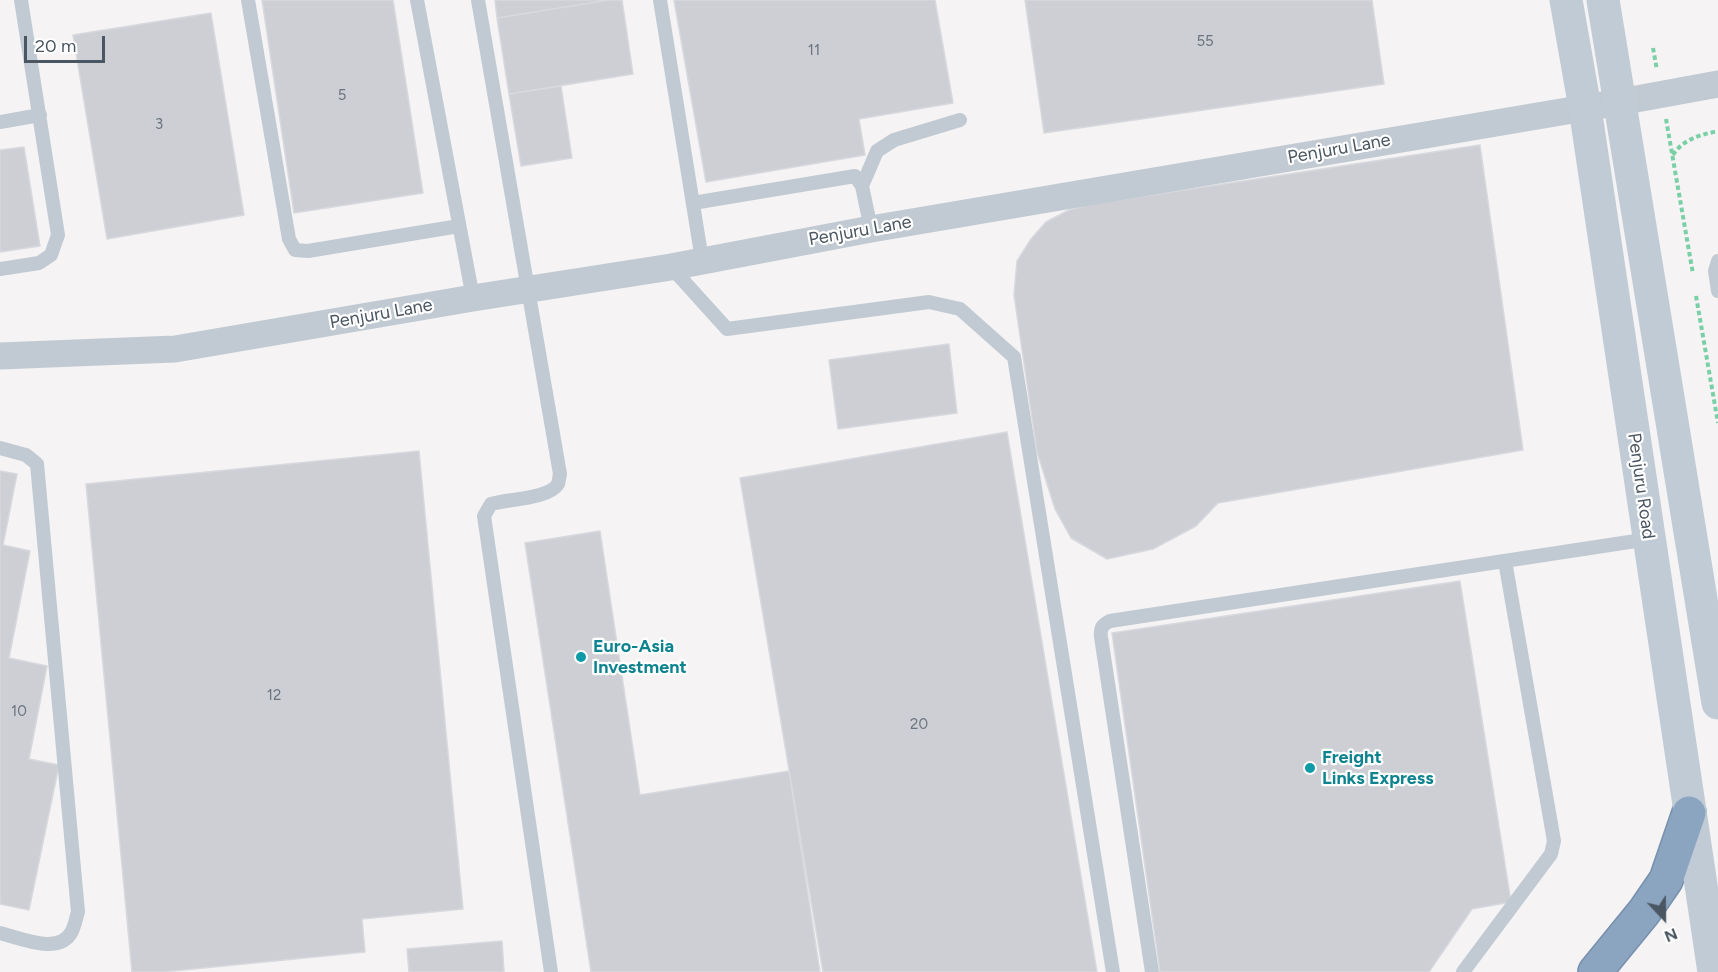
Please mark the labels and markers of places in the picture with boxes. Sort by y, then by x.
place label: Euro-Asia Investment [593,636,687,678]
marker: Euro-Asia Investment [574,650,588,664]
place label: Freight Links Express [1322,747,1434,789]
marker: Freight Links Express [1303,761,1317,775]

